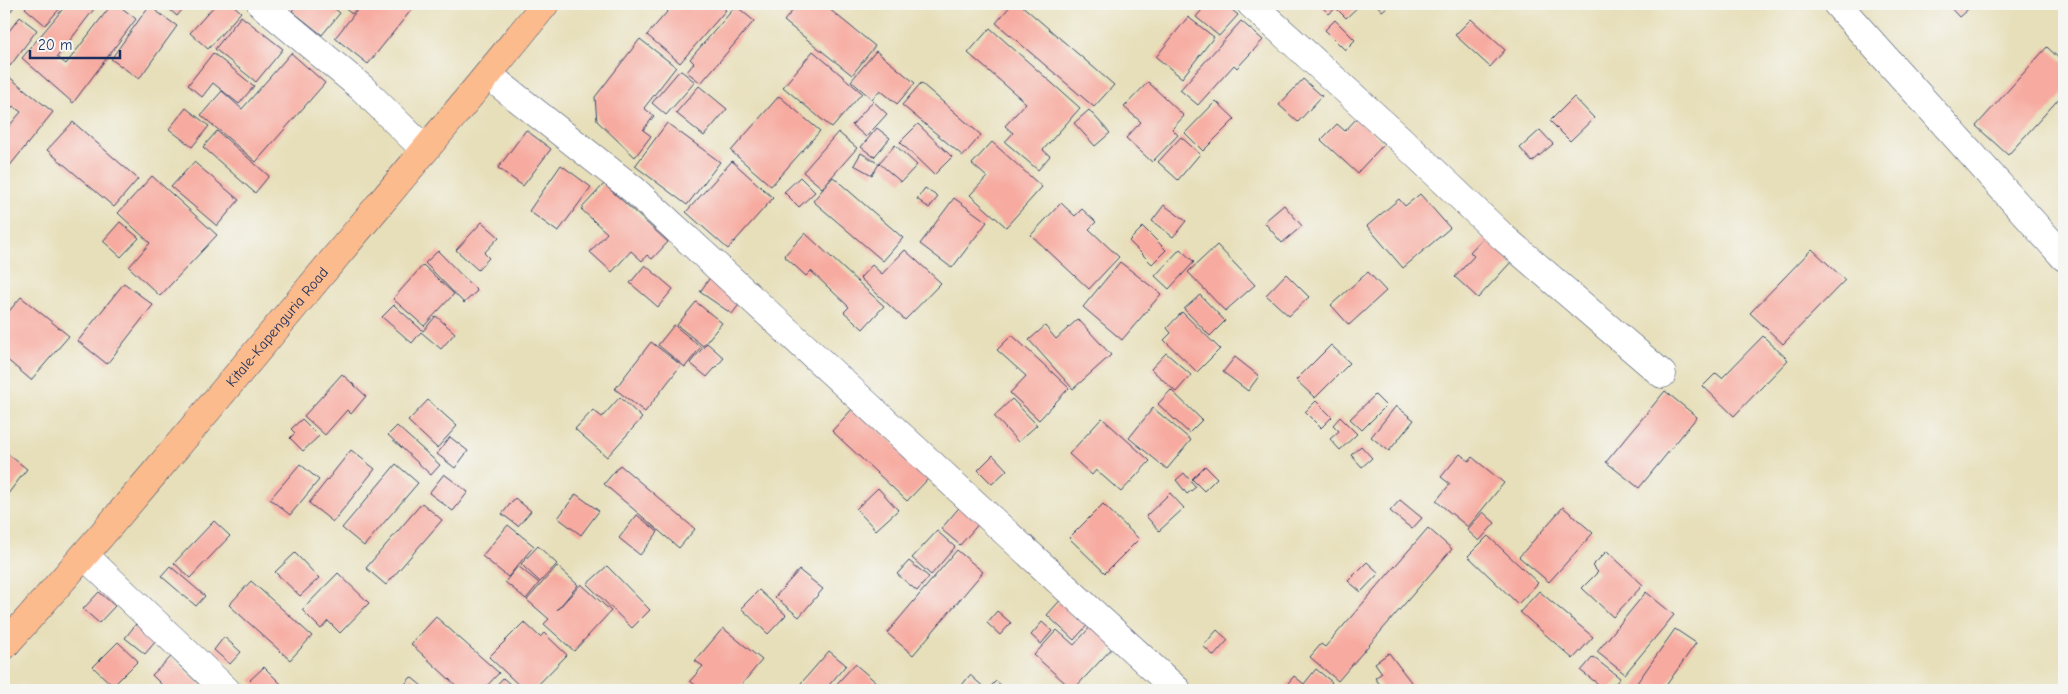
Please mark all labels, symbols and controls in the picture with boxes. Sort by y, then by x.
scale bar [30,28,120,60]
text: 20 m [38,36,72,54]
street label: Kitale-Kapenguria Road [222,264,332,390]

